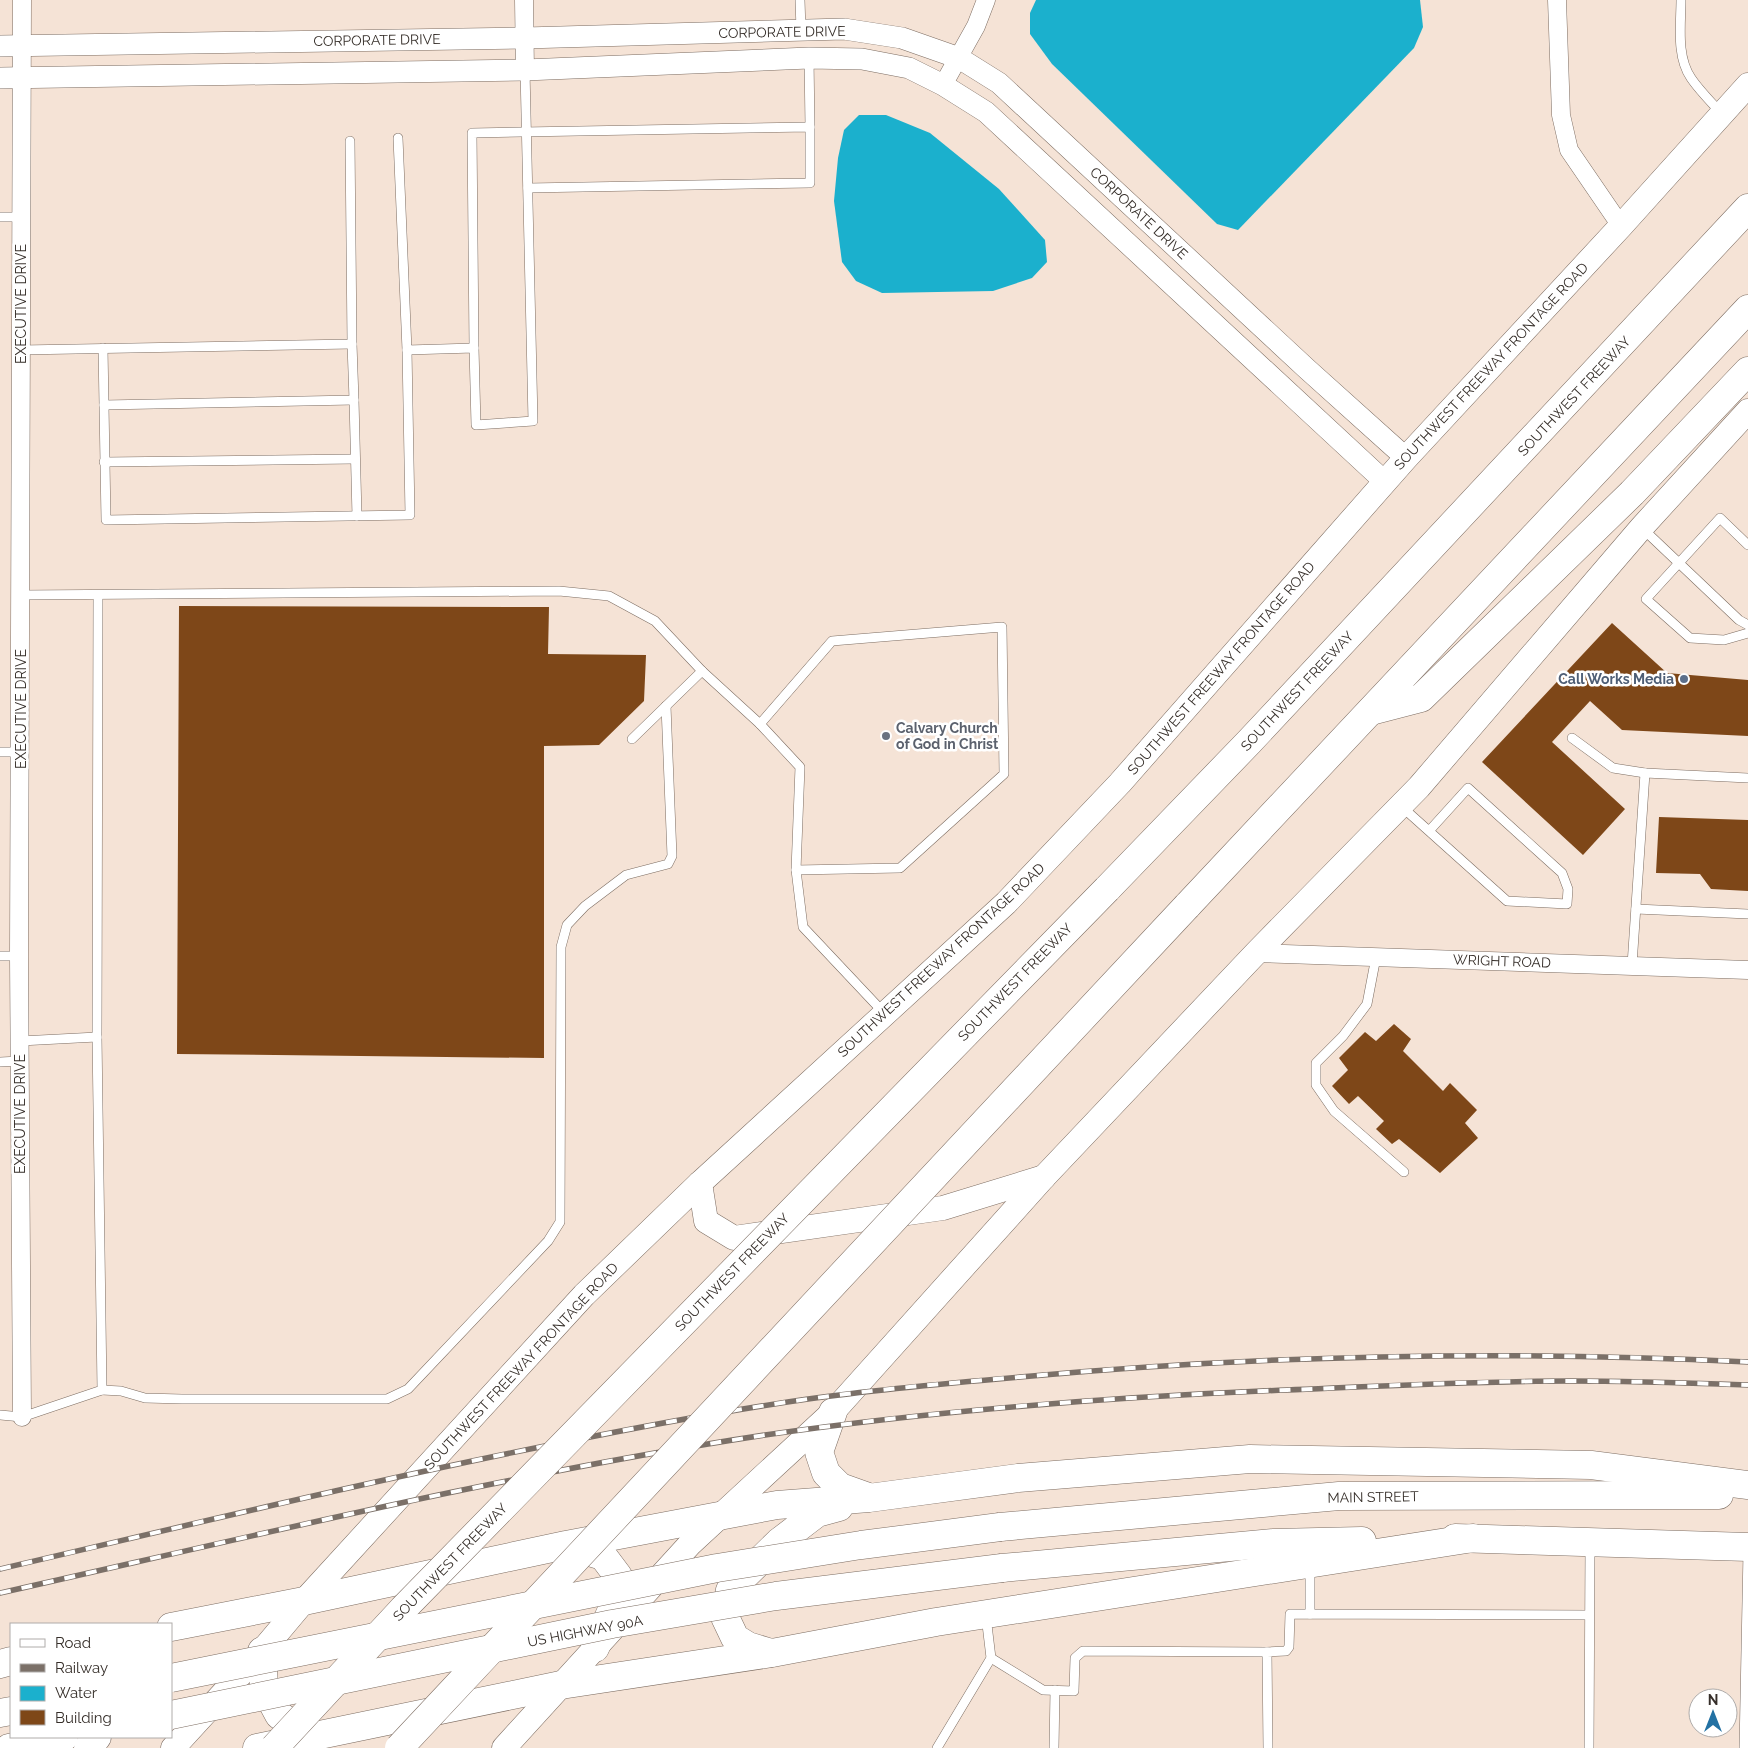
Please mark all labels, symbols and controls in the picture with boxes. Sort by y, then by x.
street label: CORPORATE DRIVE [718,23,846,41]
street label: CORPORATE DRIVE [313,31,441,49]
street label: CORPORATE DRIVE [1087,164,1191,262]
street label: EXECUTIVE DRIVE [13,244,29,364]
street label: SOUTHWEST FREEWAY FRONTAGE ROAD [1390,259,1592,473]
street label: SOUTHWEST FREEWAY [1514,333,1634,459]
street label: SOUTHWEST FREEWAY FRONTAGE ROAD [1124,558,1318,778]
street label: SOUTHWEST FREEWAY [1237,628,1357,754]
street label: EXECUTIVE DRIVE [13,649,29,769]
place label: Call Works Media [1558,671,1674,687]
marker: Call Works Media [1678,673,1690,685]
place label: Calvary Church of God in Christ [896,720,999,752]
marker: Calvary Church of God in Christ [880,730,892,742]
street label: SOUTHWEST FREEWAY FRONTAGE ROAD [834,859,1048,1061]
street label: SOUTHWEST FREEWAY [954,919,1076,1045]
street label: WRIGHT ROAD [1453,951,1551,971]
street label: EXECUTIVE DRIVE [12,1054,28,1174]
street label: SOUTHWEST FREEWAY [672,1210,792,1334]
street label: SOUTHWEST FREEWAY FRONTAGE ROAD [421,1259,621,1473]
street label: MAIN STREET [1327,1488,1419,1506]
street label: SOUTHWEST FREEWAY [390,1500,510,1624]
street label: US HIGHWAY 90A [526,1612,645,1650]
legend [10,1623,172,1738]
text: Road [55,1634,91,1652]
text: Railway [55,1659,108,1677]
text: Water [55,1684,98,1702]
north arrow [1688,1688,1738,1738]
text: N [1708,1692,1718,1708]
text: Building [55,1709,112,1727]

